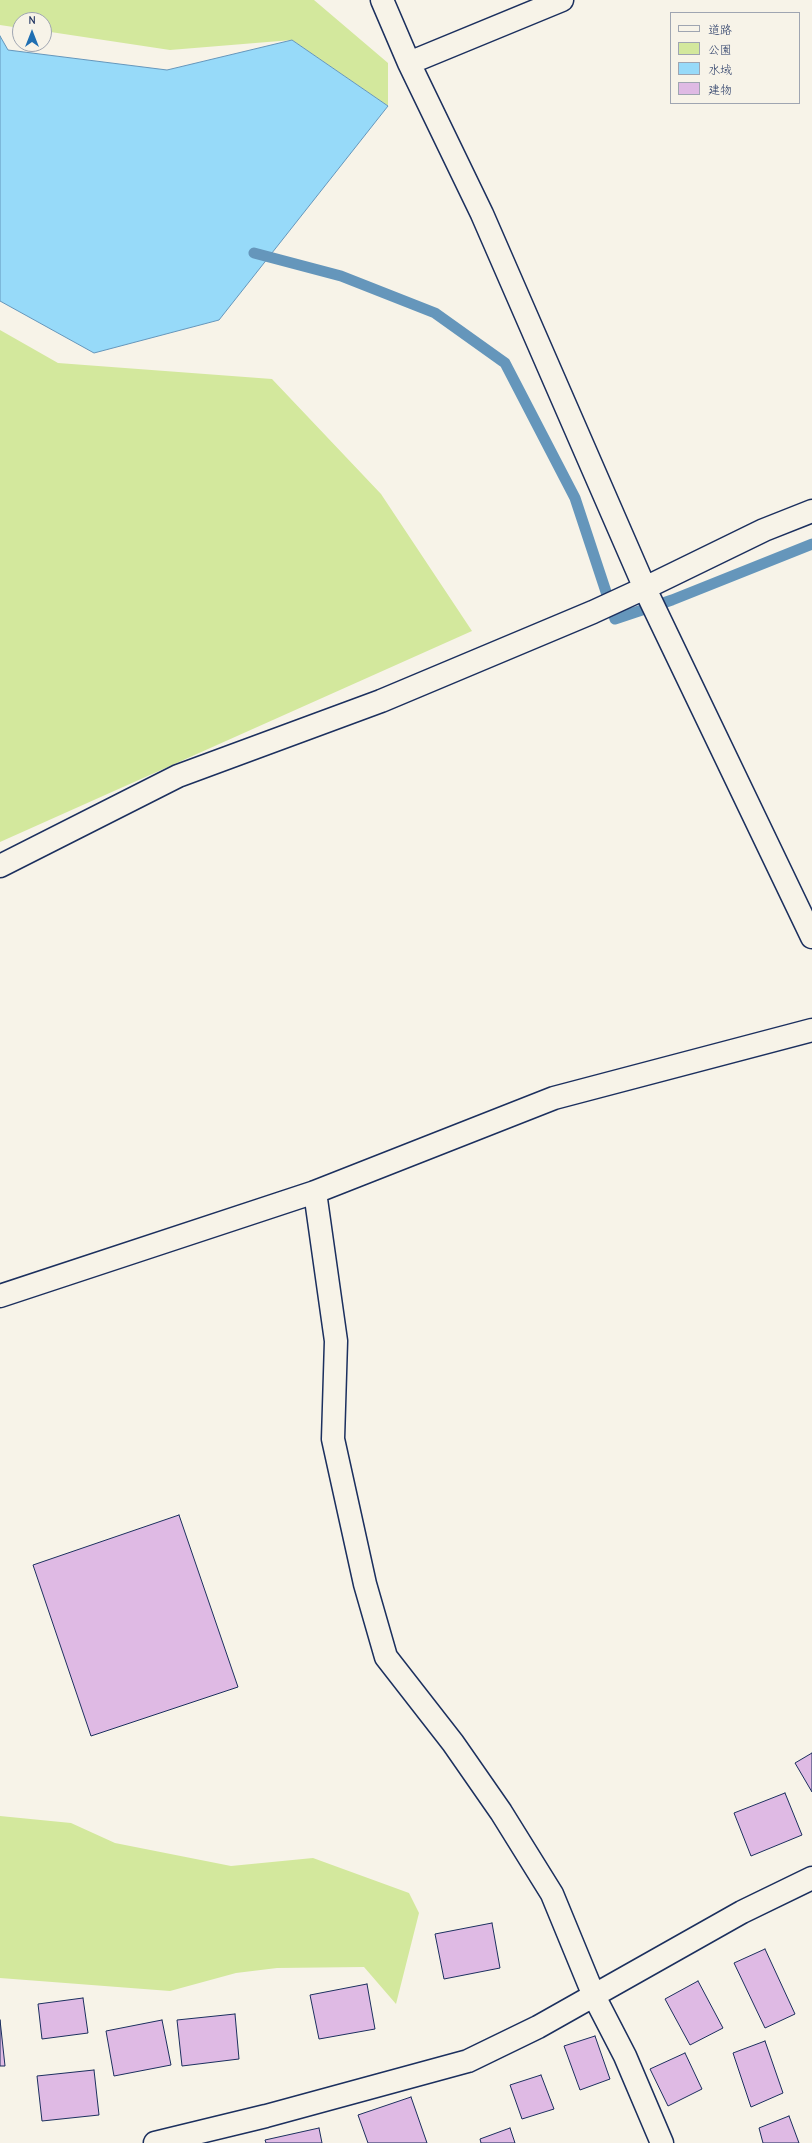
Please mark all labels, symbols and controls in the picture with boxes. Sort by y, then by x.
north arrow [12,12,52,52]
legend [670,12,800,104]
text: N [28,14,36,27]
text: 道路 [708,23,732,37]
text: 公園 [708,43,732,57]
text: 水域 [708,63,732,77]
text: 建物 [708,83,732,97]

